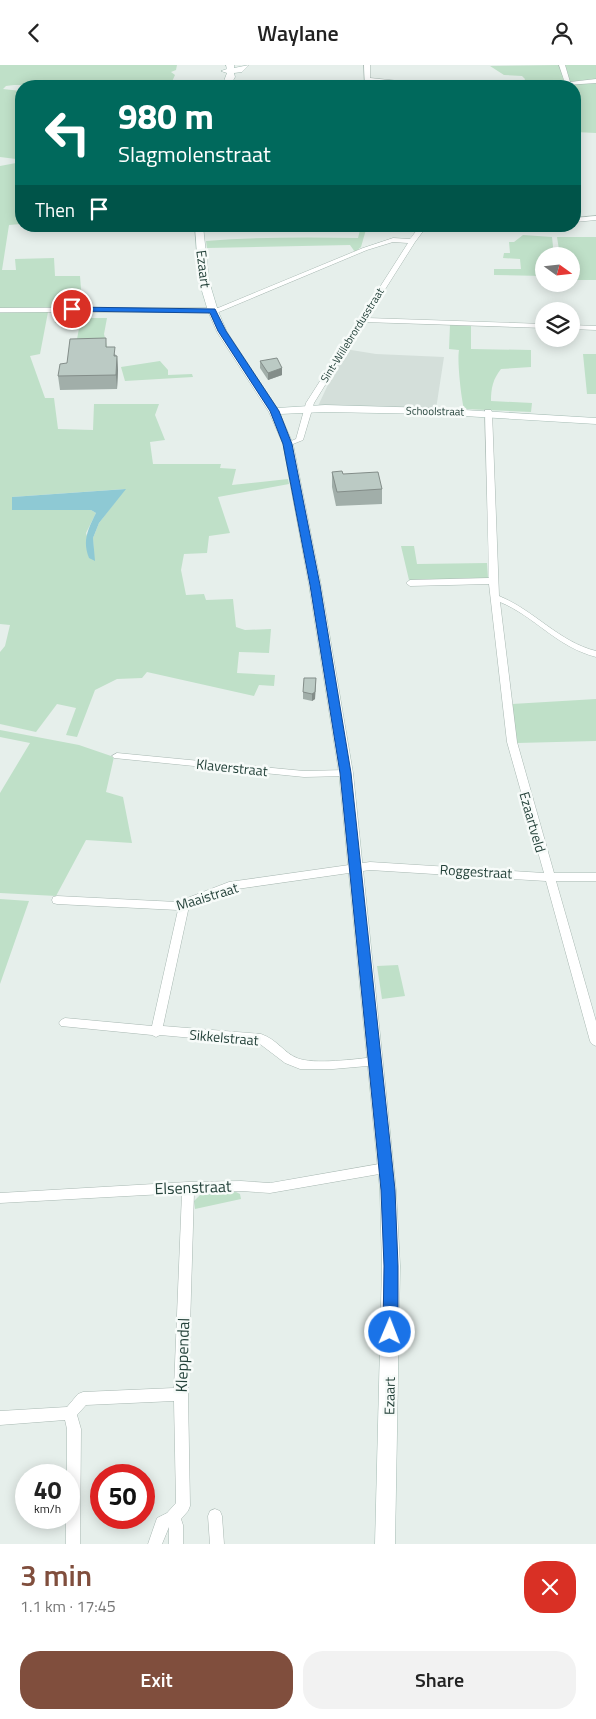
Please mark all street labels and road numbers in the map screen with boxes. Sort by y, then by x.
street label: Ezaart [191,249,217,289]
street label: Sint-Willebrordusstraat [316,285,388,385]
street label: Schoolstraat [406,402,465,420]
street label: Klaverstraat [195,753,269,781]
street label: Ezaartveld [514,789,552,855]
street label: Roggestraat [439,859,513,883]
street label: Maaistraat [173,877,241,915]
street label: Sikkelstraat [189,1024,260,1050]
street label: Elsenstraat [154,1174,232,1200]
street label: Kleppendal [169,1317,195,1393]
street label: Ezaart [378,1377,400,1415]

